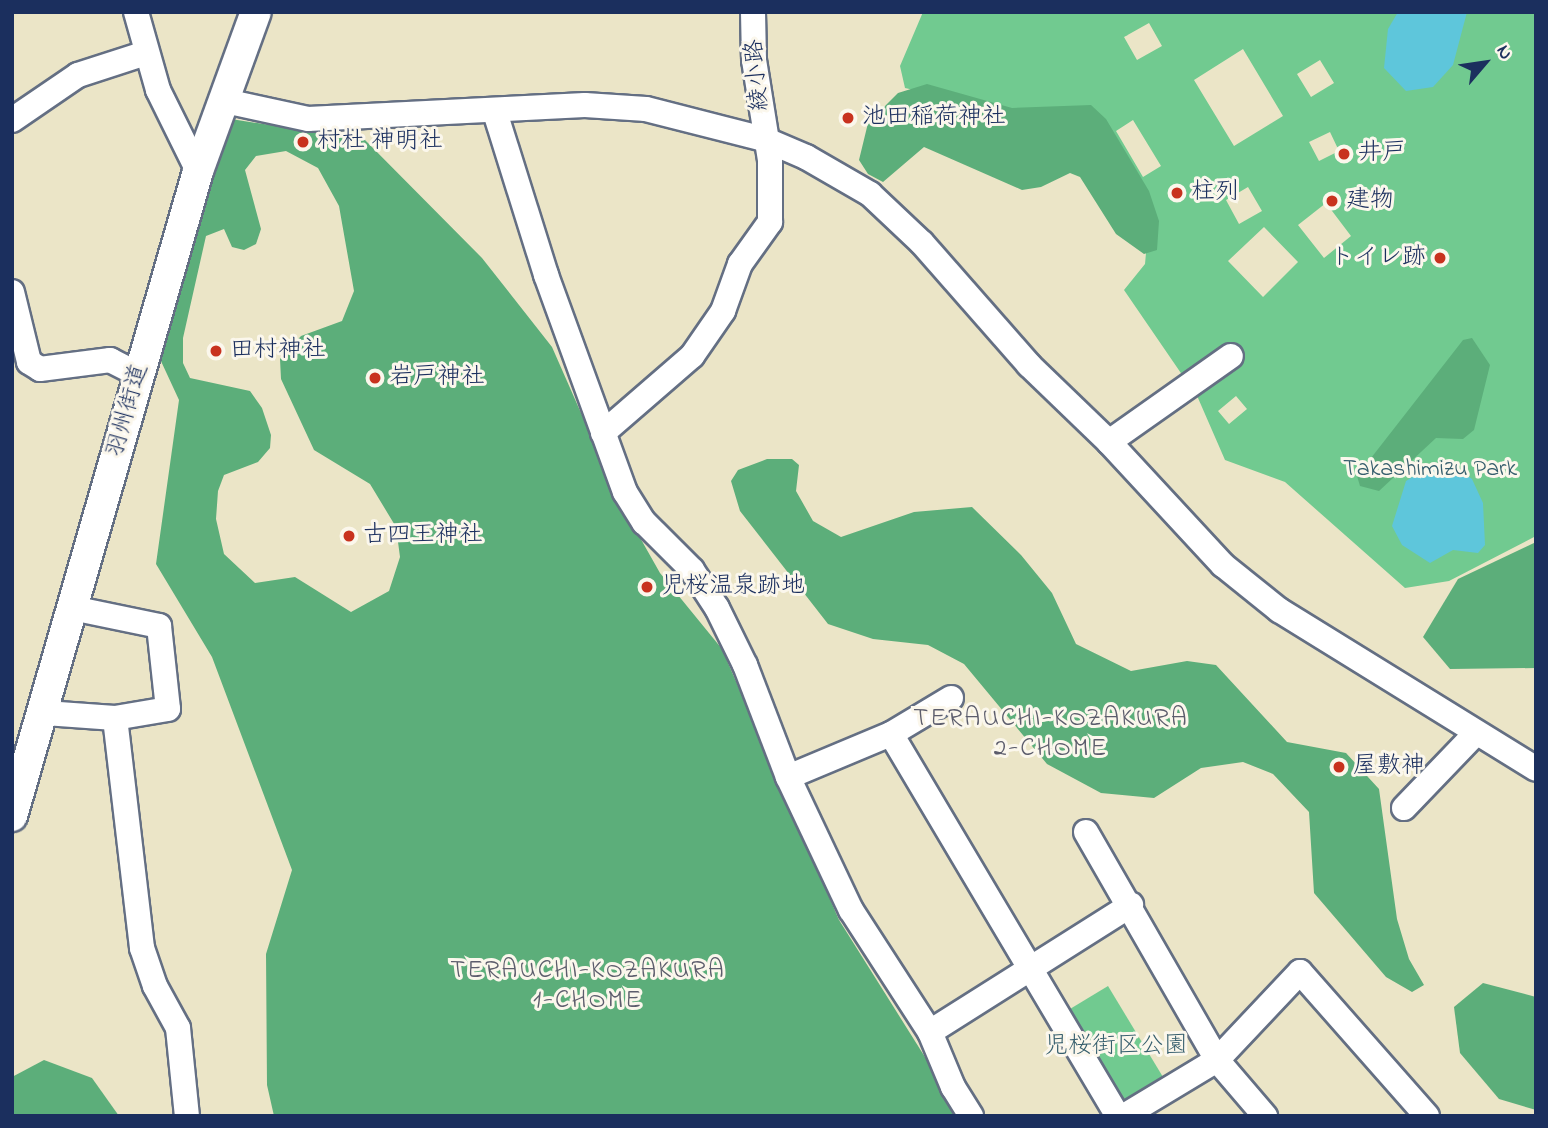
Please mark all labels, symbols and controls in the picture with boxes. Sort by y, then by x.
north arrow [1450,28,1520,98]
street label: 綾小路 [741,38,775,112]
text: N [1489,40,1519,65]
place label: 池田稲荷神社 [862,104,1006,132]
marker: 池田稲荷神社 [840,110,856,126]
place label: 村杜 神明社 [317,128,443,156]
marker: 村杜 神明社 [295,134,311,150]
place label: 井戸 [1358,140,1406,168]
marker: 井戸 [1336,146,1352,162]
place label: 柱列 [1191,179,1239,207]
marker: 柱列 [1169,185,1185,201]
place label: 建物 [1346,187,1394,215]
marker: 建物 [1324,193,1340,209]
place label: トイレ跡 [1330,244,1426,272]
marker: トイレ跡 [1432,250,1448,266]
place label: 田村神社 [230,337,326,365]
marker: 田村神社 [208,343,224,359]
street label: 羽州街道 [101,361,155,461]
place label: 岩戸神社 [389,364,485,392]
marker: 岩戸神社 [367,370,383,386]
park label: Takashimizu Park [1343,456,1517,484]
place label: 古四王神社 [363,522,483,550]
marker: 古四王神社 [341,528,357,544]
place label: 児桜温泉跡地 [661,573,805,601]
marker: 児桜温泉跡地 [639,579,655,595]
district label: TERAUCHI-KOZAKURA 2-CHOME [915,704,1187,766]
place label: 屋敷神 [1353,753,1425,781]
marker: 屋敷神 [1331,759,1347,775]
district label: TERAUCHI-KOZAKURA 1-CHOME [452,956,724,1018]
park label: 児桜街区公園 [1044,1033,1188,1061]

